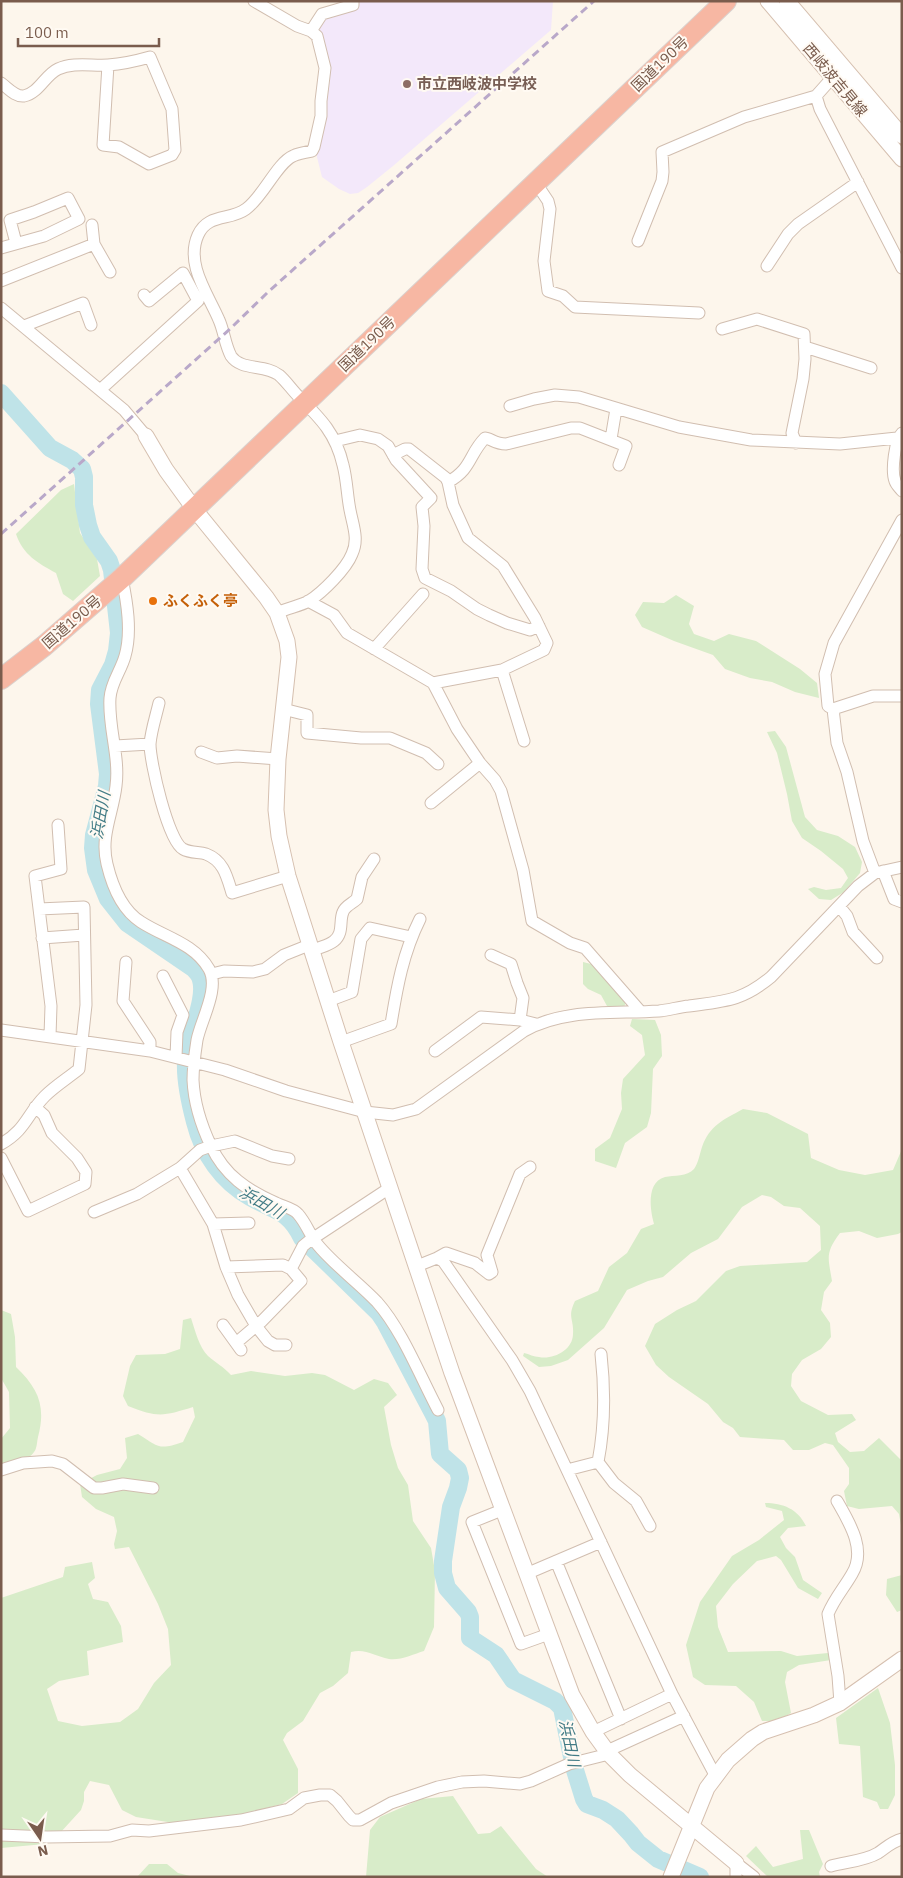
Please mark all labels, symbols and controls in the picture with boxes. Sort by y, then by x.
scale bar [18,15,159,47]
text: 100 m [25,23,69,42]
street label: 国道190号 [627,32,692,95]
street label: 西岐波吉見線 [799,39,872,120]
place label: 市立西岐波中学校 [417,74,537,93]
marker: 市立西岐波中学校 [401,78,413,90]
street label: 国道190号 [334,312,399,375]
street label: 国道190号 [38,591,105,652]
place label: ふくふく亭 [163,591,238,610]
marker: ふくふく亭 [147,595,159,607]
water label: 浜田川 [86,788,114,840]
water label: 浜田川 [236,1181,290,1224]
water label: 浜田川 [555,1717,585,1771]
north arrow [15,1813,65,1863]
text: N [36,1841,50,1861]

